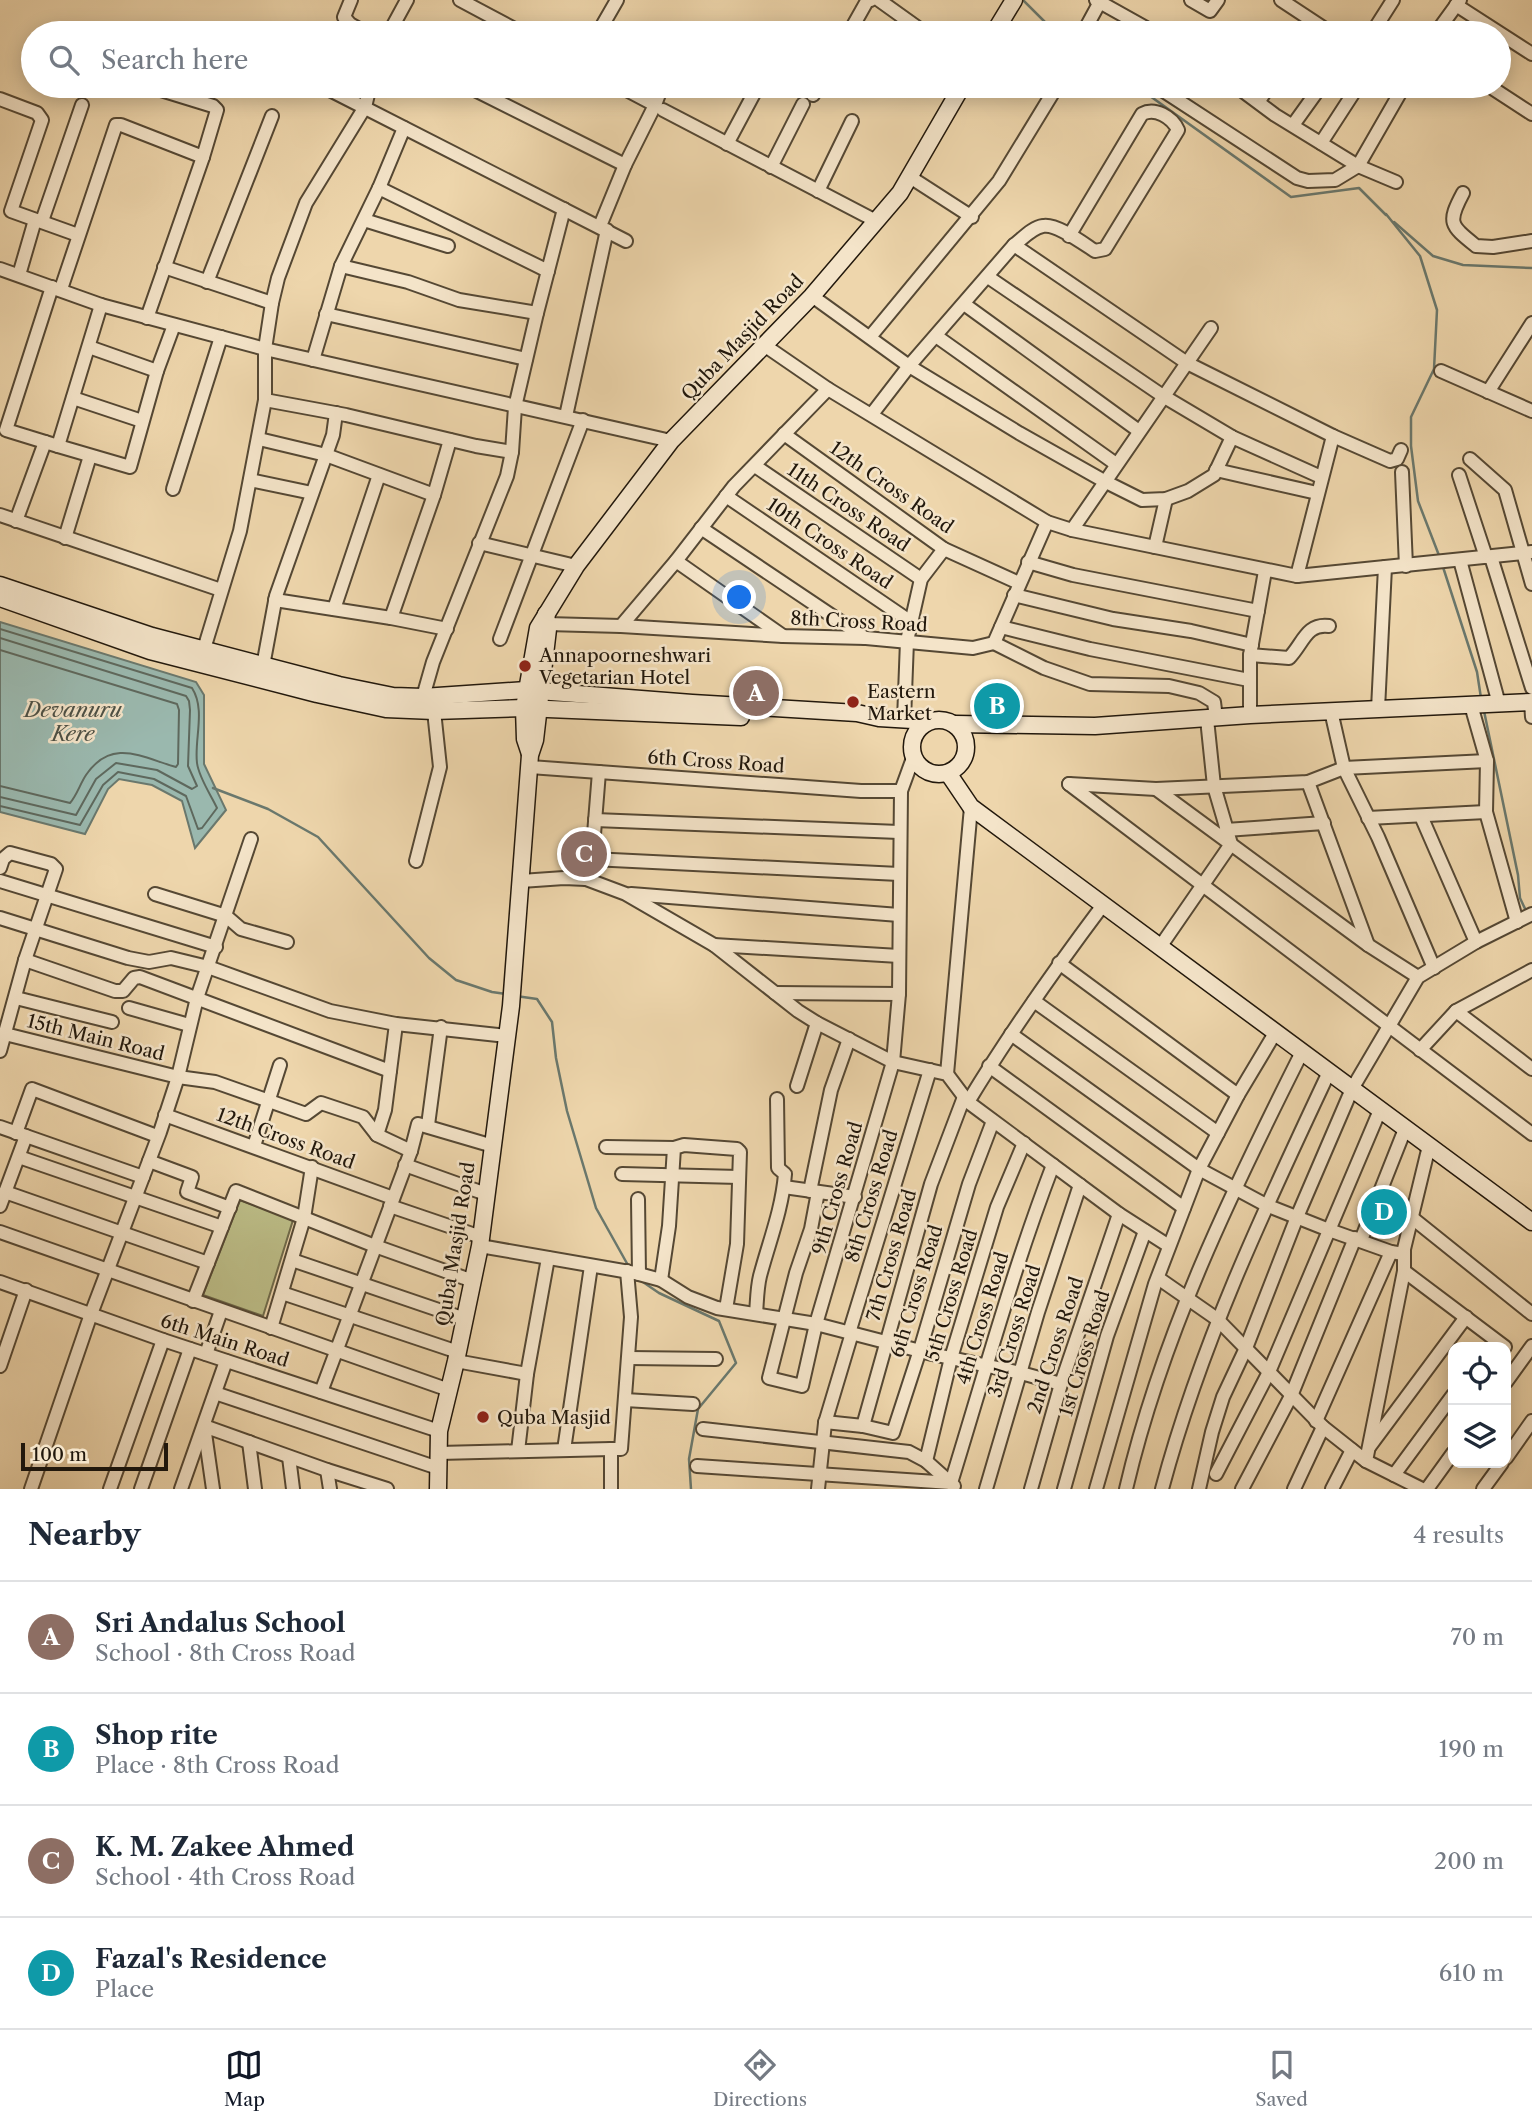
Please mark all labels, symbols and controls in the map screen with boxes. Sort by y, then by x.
search box [21,21,1511,98]
icon: search [45,41,83,79]
text: Search here [101,44,248,76]
street label: Quba Masjid Road [676,269,809,405]
street label: 12th Cross Road [826,436,958,539]
street label: 11th Cross Road [783,458,914,557]
street label: 10th Cross Road [763,493,897,594]
your location [722,580,756,614]
street label: 8th Cross Road [790,606,929,637]
place label: Annapoorneshwari Vegetarian Hotel [538,644,711,689]
marker: Annapoorneshwari Vegetarian Hotel [517,658,533,674]
pin: A [733,667,779,719]
place label: Eastern Market [867,680,936,725]
pin: B [974,680,1020,732]
marker: Eastern Market [845,694,861,710]
water label: Devanuru Kere [22,697,122,746]
street label: 6th Cross Road [647,745,786,778]
pin: C [561,828,607,880]
street label: 15th Main Road [25,1009,167,1066]
street label: 12th Cross Road [214,1103,358,1174]
street label: 9th Cross Road [807,1118,868,1257]
street label: 8th Cross Road [840,1127,903,1265]
street label: Quba Masjid Road [431,1160,480,1328]
street label: 7th Cross Road [862,1186,921,1324]
pin: D [1361,1186,1407,1238]
street label: 6th Cross Road [885,1222,948,1360]
street label: 5th Cross Road [921,1226,983,1364]
street label: 4th Cross Road [951,1249,1014,1387]
street label: 3rd Cross Road [983,1262,1046,1400]
street label: 2nd Cross Road [1023,1274,1089,1416]
street label: 1st Cross Road [1054,1287,1115,1419]
street label: 6th Main Road [158,1309,292,1372]
map controls [1448,1342,1511,1468]
button: locate [1448,1342,1511,1405]
button: layers [1448,1405,1511,1468]
place label: Quba Masjid [497,1406,611,1429]
marker: Quba Masjid [475,1409,491,1425]
scale bar [21,1440,168,1472]
text: 100 m [32,1443,87,1466]
text: Nearby [28,1516,141,1553]
text: 4 results [1413,1521,1504,1549]
text: Sri Andalus School [95,1607,345,1639]
text: A [42,1623,60,1651]
text: 70 m [1451,1623,1504,1651]
text: School · 8th Cross Road [95,1639,356,1667]
text: Shop rite [95,1719,218,1751]
text: B [42,1735,60,1763]
text: 190 m [1439,1735,1504,1763]
text: Place · 8th Cross Road [95,1751,339,1779]
text: K. M. Zakee Ahmed [95,1831,354,1863]
text: C [42,1847,60,1875]
text: 200 m [1434,1847,1504,1875]
text: School · 4th Cross Road [95,1863,355,1891]
text: Fazal's Residence [95,1943,327,1975]
text: D [41,1959,61,1987]
text: 610 m [1439,1959,1504,1987]
text: Place [95,1975,154,2003]
tab: Map [224,2046,265,2111]
tab: Directions [713,2046,807,2111]
tab: Saved [1255,2046,1308,2111]

